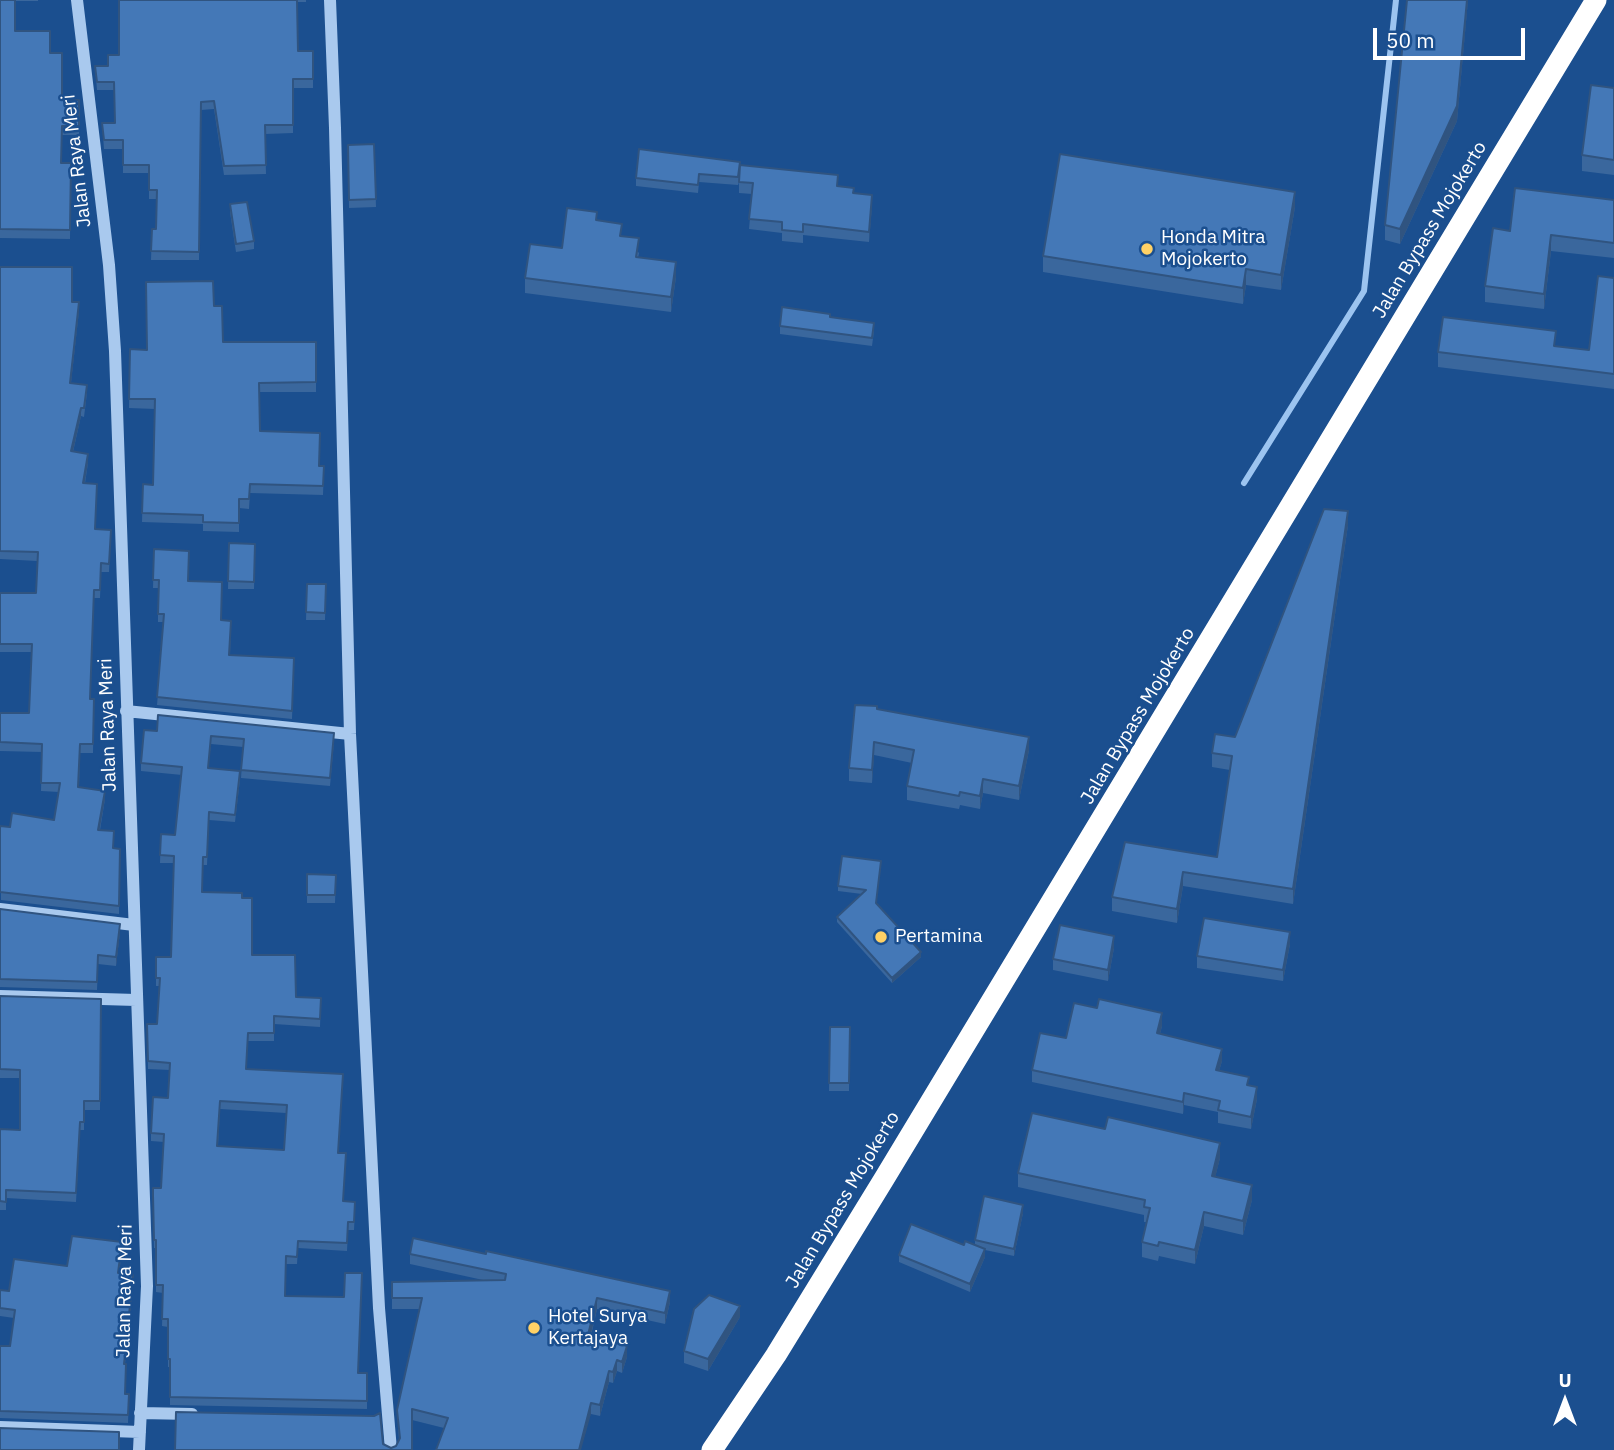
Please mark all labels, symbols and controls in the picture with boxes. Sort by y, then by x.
scale bar [1376,14,1528,58]
text: 50 m [1386,26,1435,54]
street label: Jalan Raya Meri [58,93,96,229]
street label: Jalan Bypass Mojokerto [1368,138,1492,322]
place label: Honda Mitra Mojokerto [1161,227,1265,271]
marker: Honda Mitra Mojokerto [1139,241,1155,257]
street label: Jalan Bypass Mojokerto [1076,624,1200,808]
street label: Jalan Raya Meri [94,658,122,792]
place label: Pertamina [895,926,983,948]
marker: Pertamina [873,929,889,945]
street label: Jalan Bypass Mojokerto [781,1108,905,1292]
street label: Jalan Raya Meri [112,1224,138,1358]
place label: Hotel Surya Kertajaya [548,1306,647,1350]
marker: Hotel Surya Kertajaya [526,1320,542,1336]
north arrow [1530,1366,1600,1436]
text: U [1558,1368,1572,1392]

